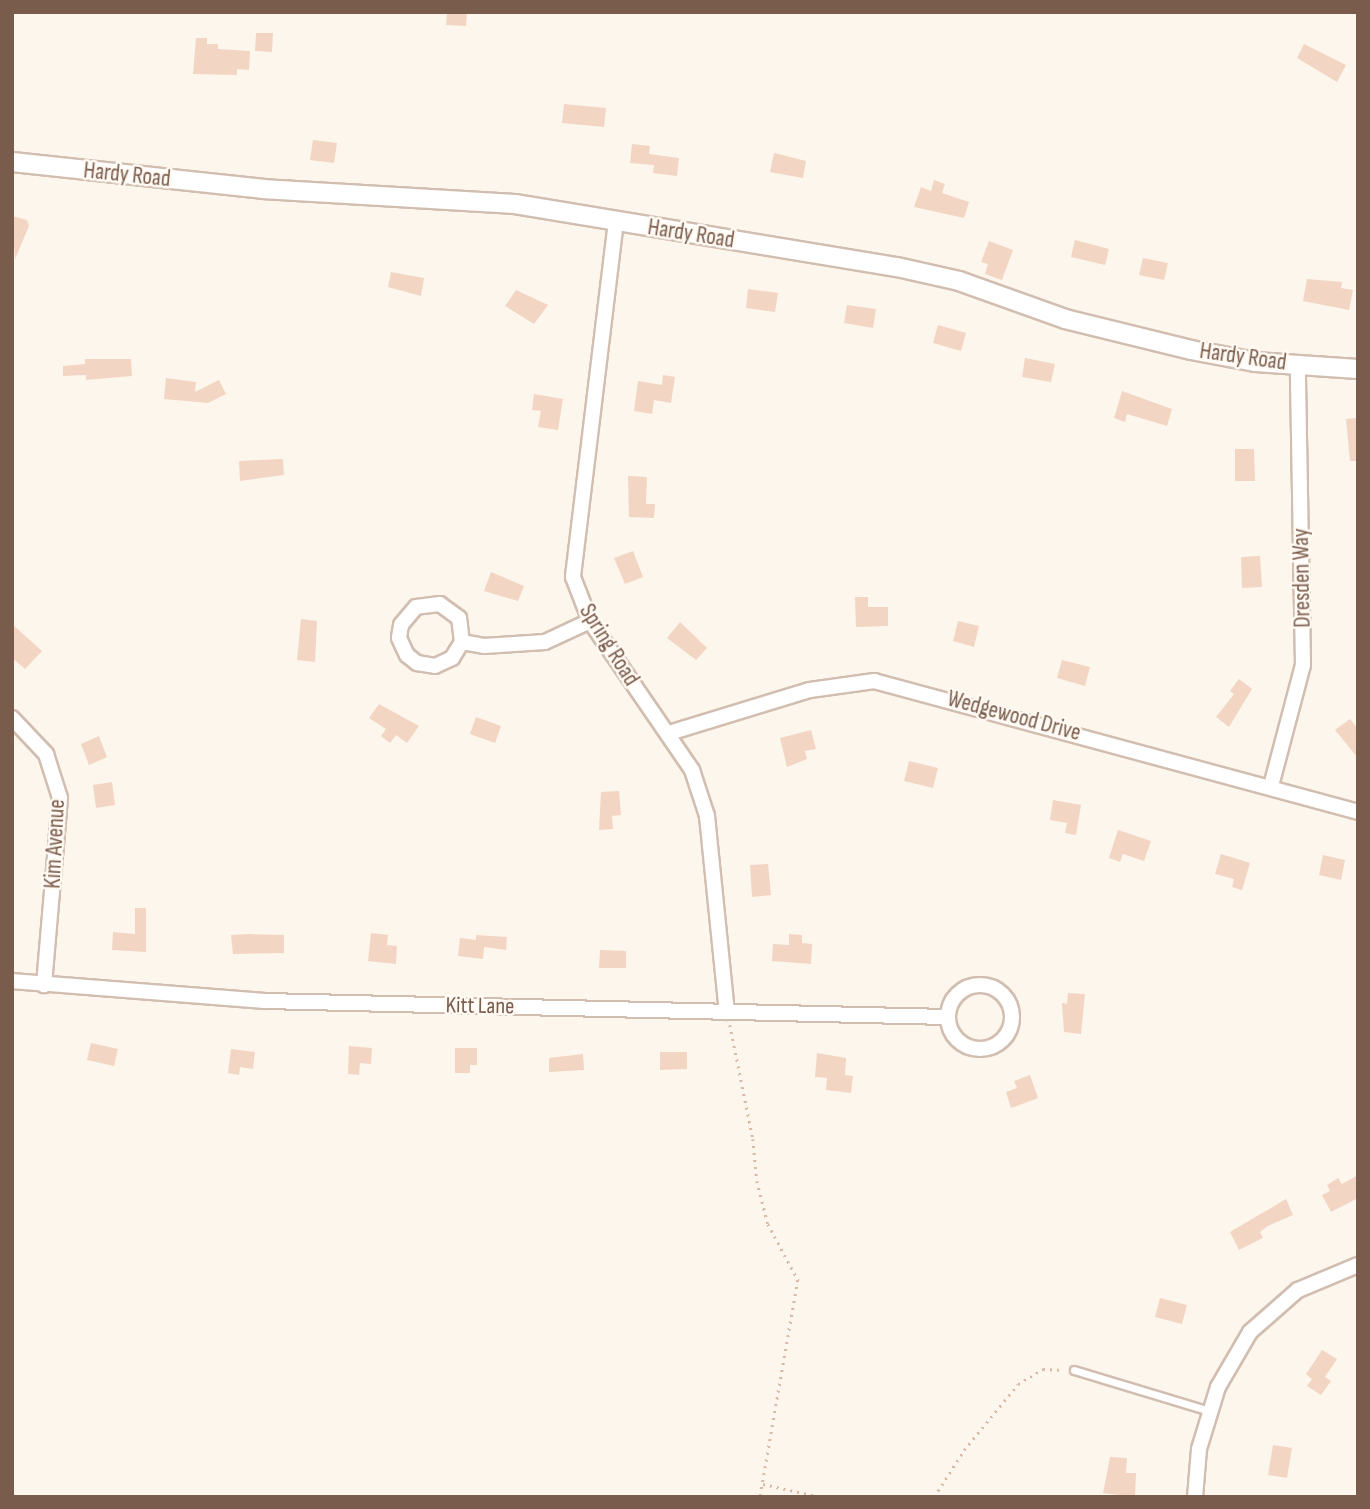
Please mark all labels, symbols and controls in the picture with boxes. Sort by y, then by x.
street label: Hardy Road [82,157,172,193]
street label: Hardy Road [646,214,736,254]
street label: Hardy Road [1198,337,1288,377]
street label: Dresden Way [1287,528,1317,628]
street label: Spring Road [573,599,645,691]
street label: Wedgewood Drive [944,685,1084,747]
street label: Kim Avenue [39,799,71,889]
street label: Kitt Lane [445,992,515,1020]

